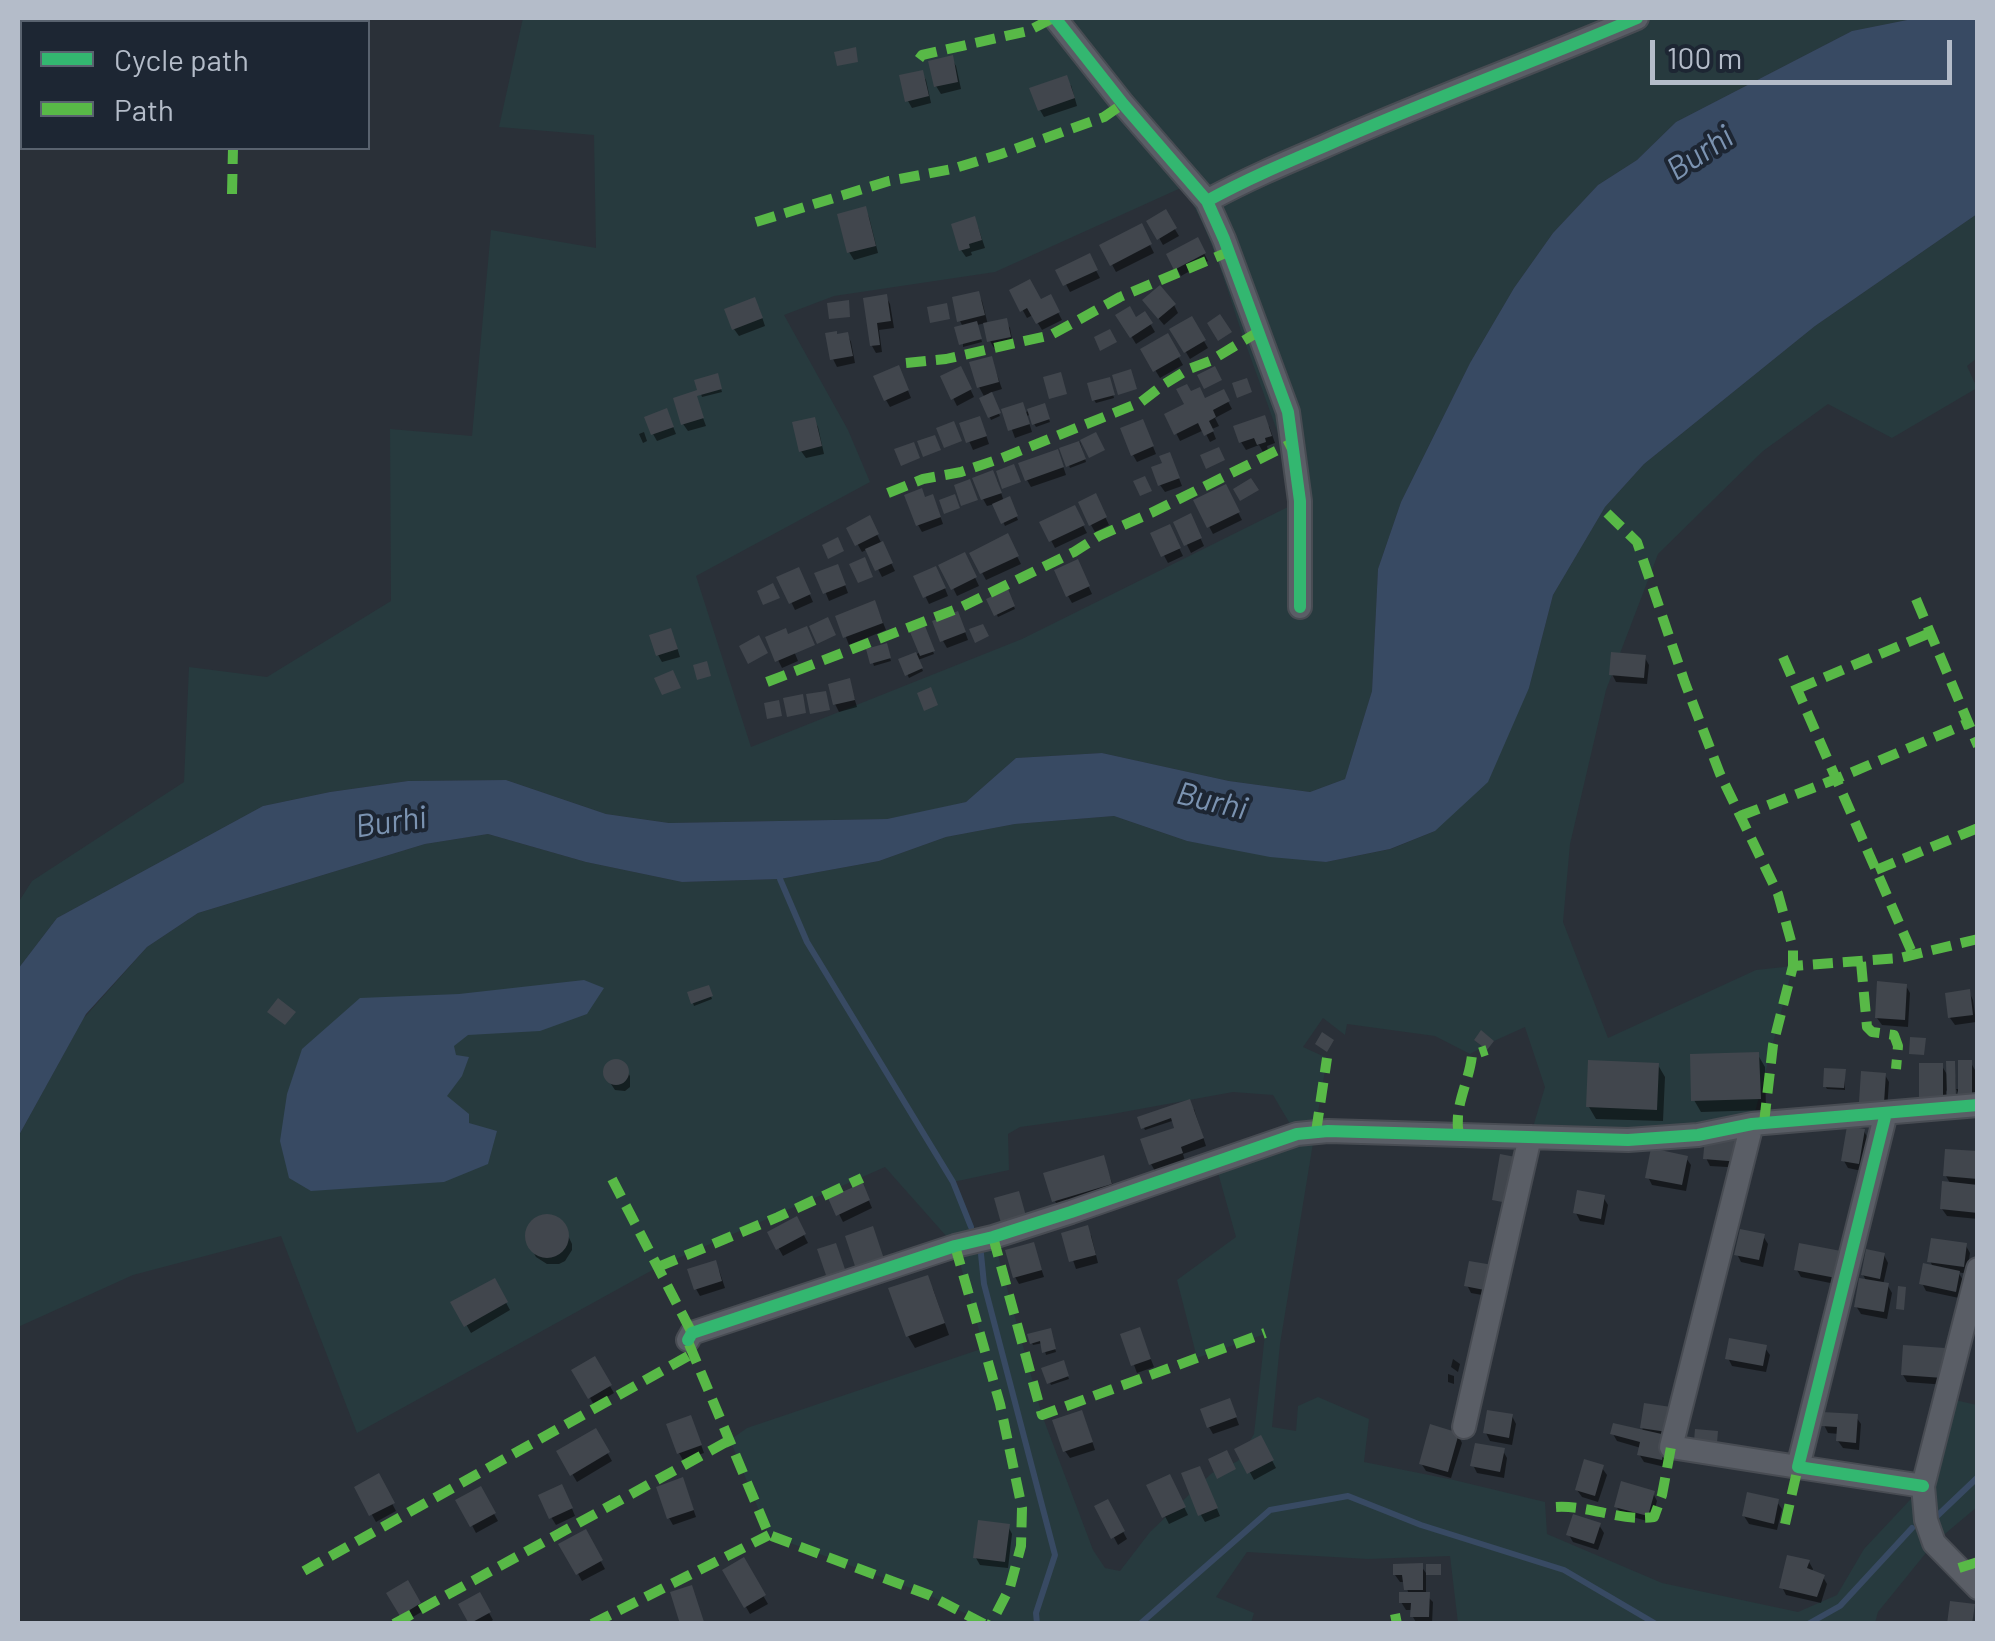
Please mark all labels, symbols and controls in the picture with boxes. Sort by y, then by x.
legend [20,20,370,150]
scale bar [1655,20,1958,82]
text: 100 m [1667,39,1742,75]
text: Cycle path [114,41,249,77]
text: Path [114,91,174,127]
water label: Burhi [1660,117,1740,189]
water label: Burhi [1173,774,1251,828]
water label: Burhi [353,798,429,846]

